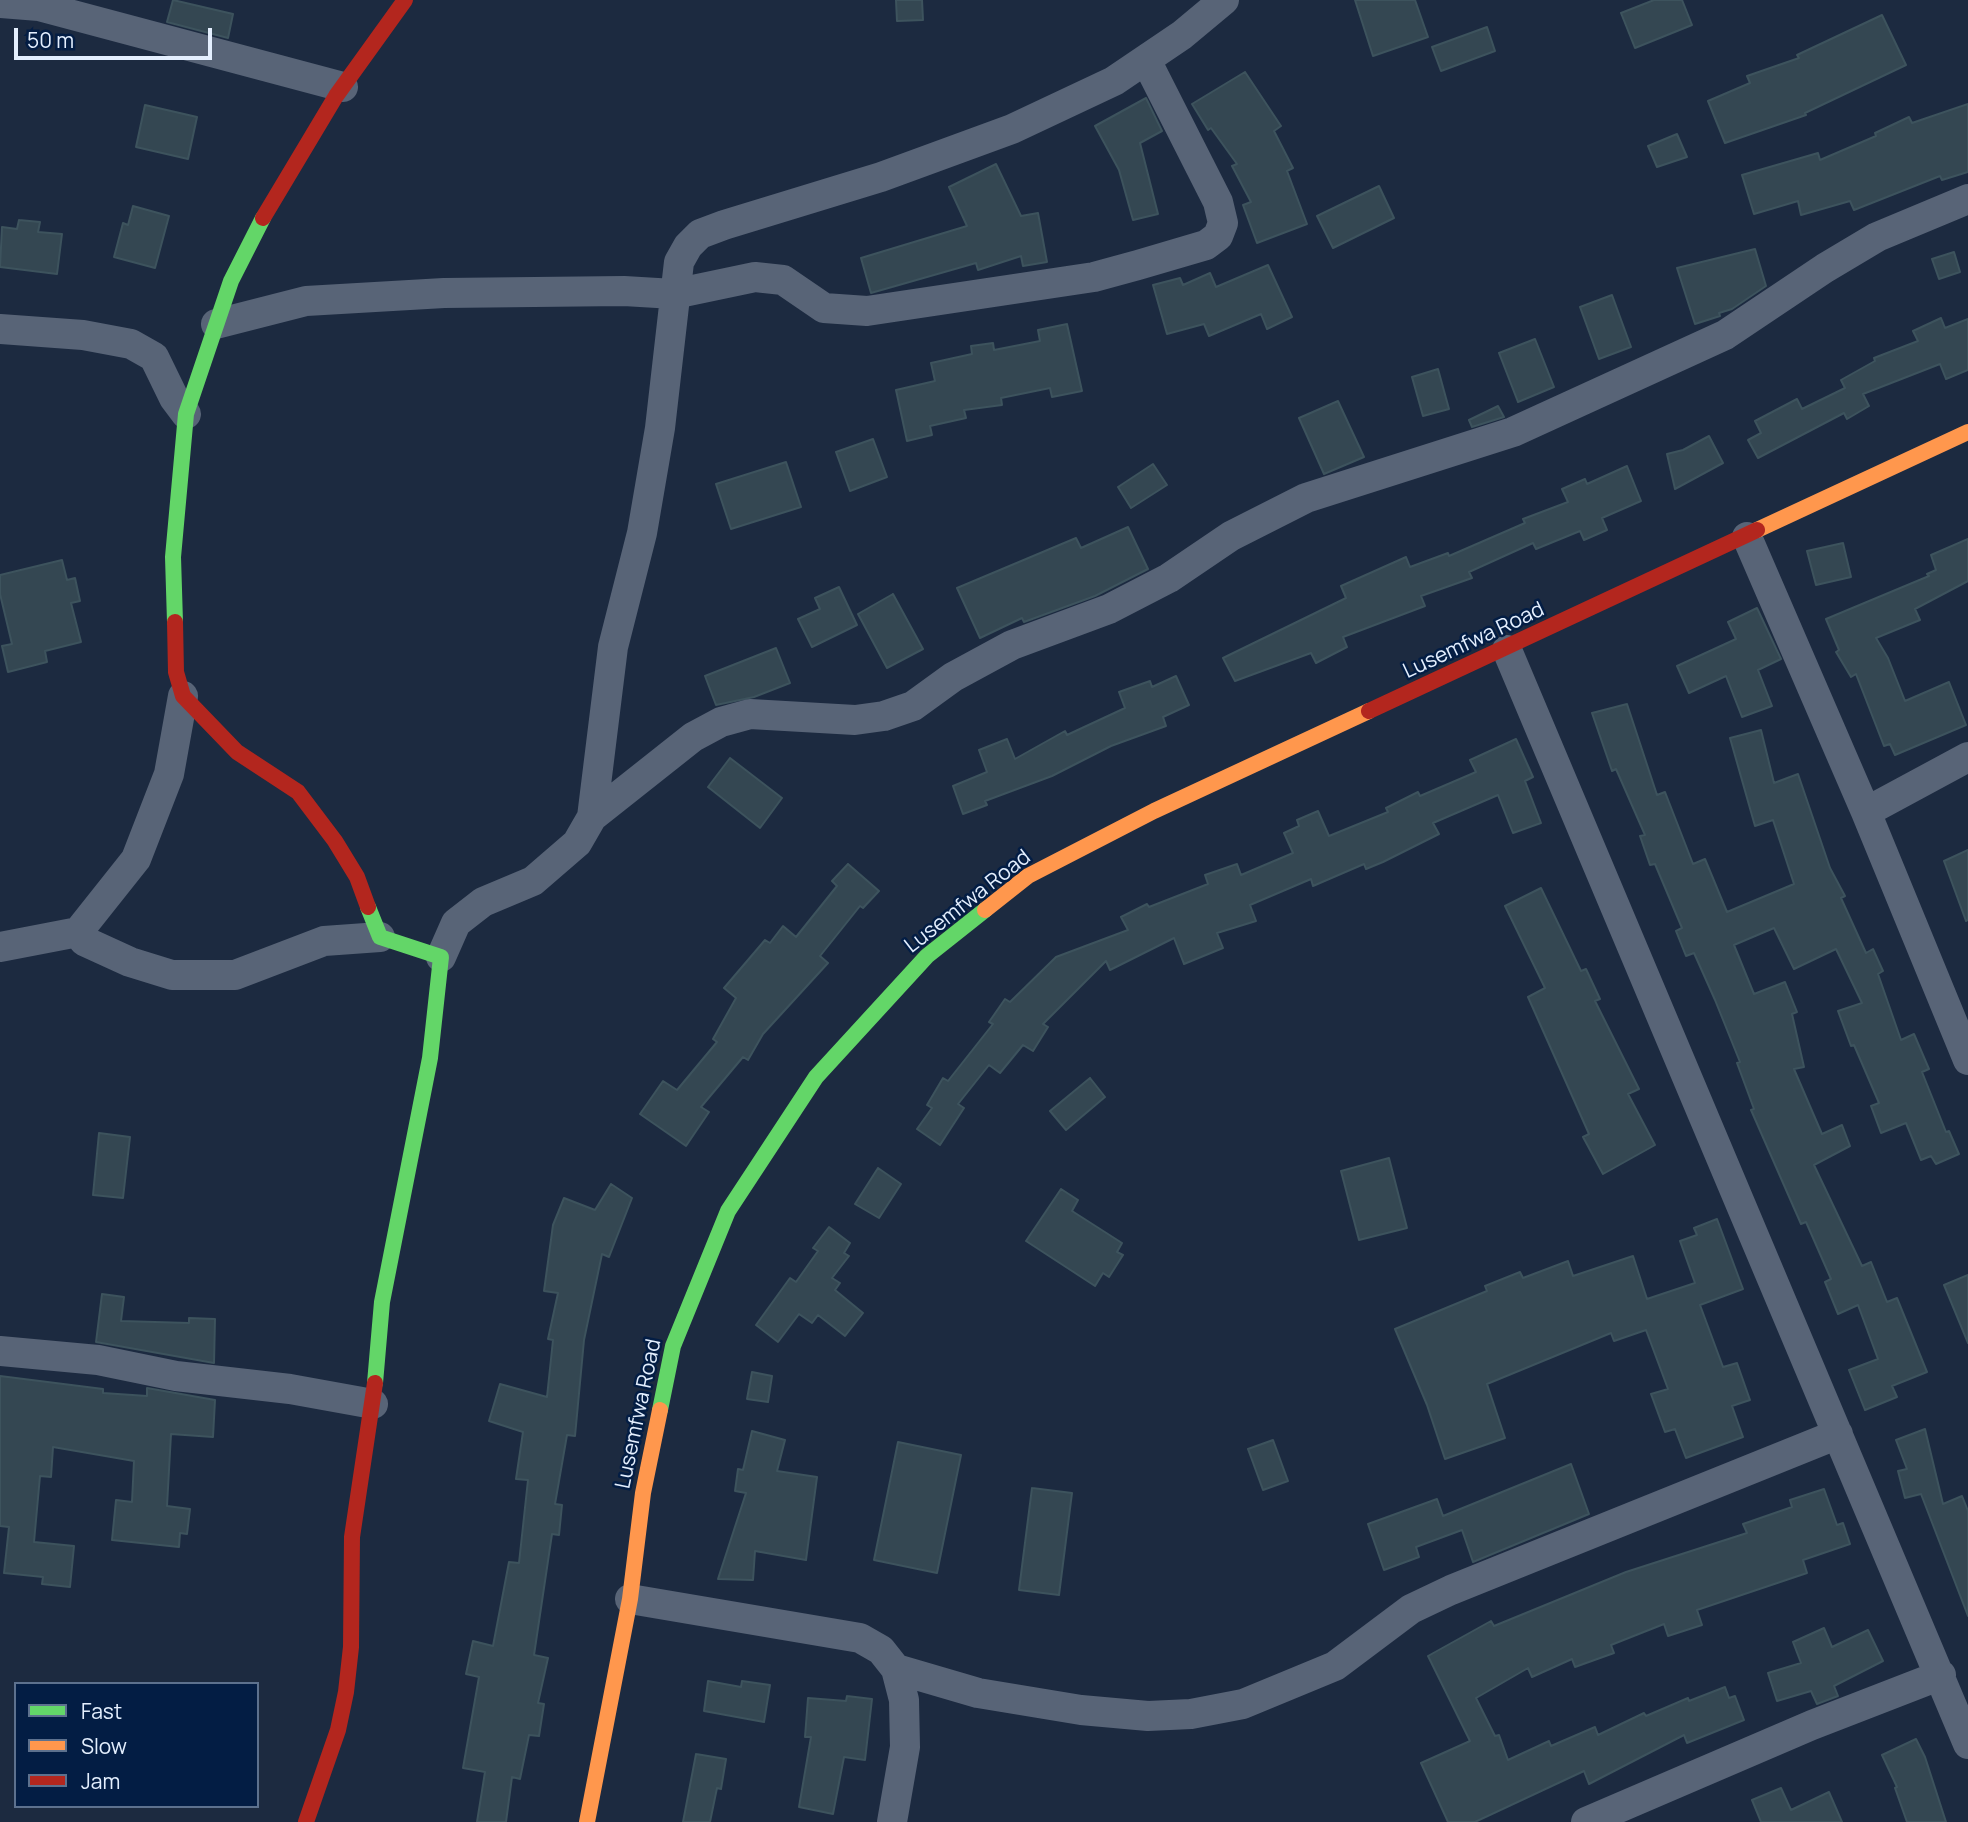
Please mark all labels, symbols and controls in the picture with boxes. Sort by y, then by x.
scale bar [18,14,215,58]
text: 50 m [27,26,74,54]
street label: Lusemfwa Road [1400,597,1548,685]
street label: Lusemfwa Road [900,845,1036,959]
street label: Lusemfwa Road [611,1337,667,1491]
legend [14,1682,259,1808]
text: Fast [81,1697,122,1725]
text: Slow [81,1732,127,1760]
text: Jam [81,1767,120,1795]

